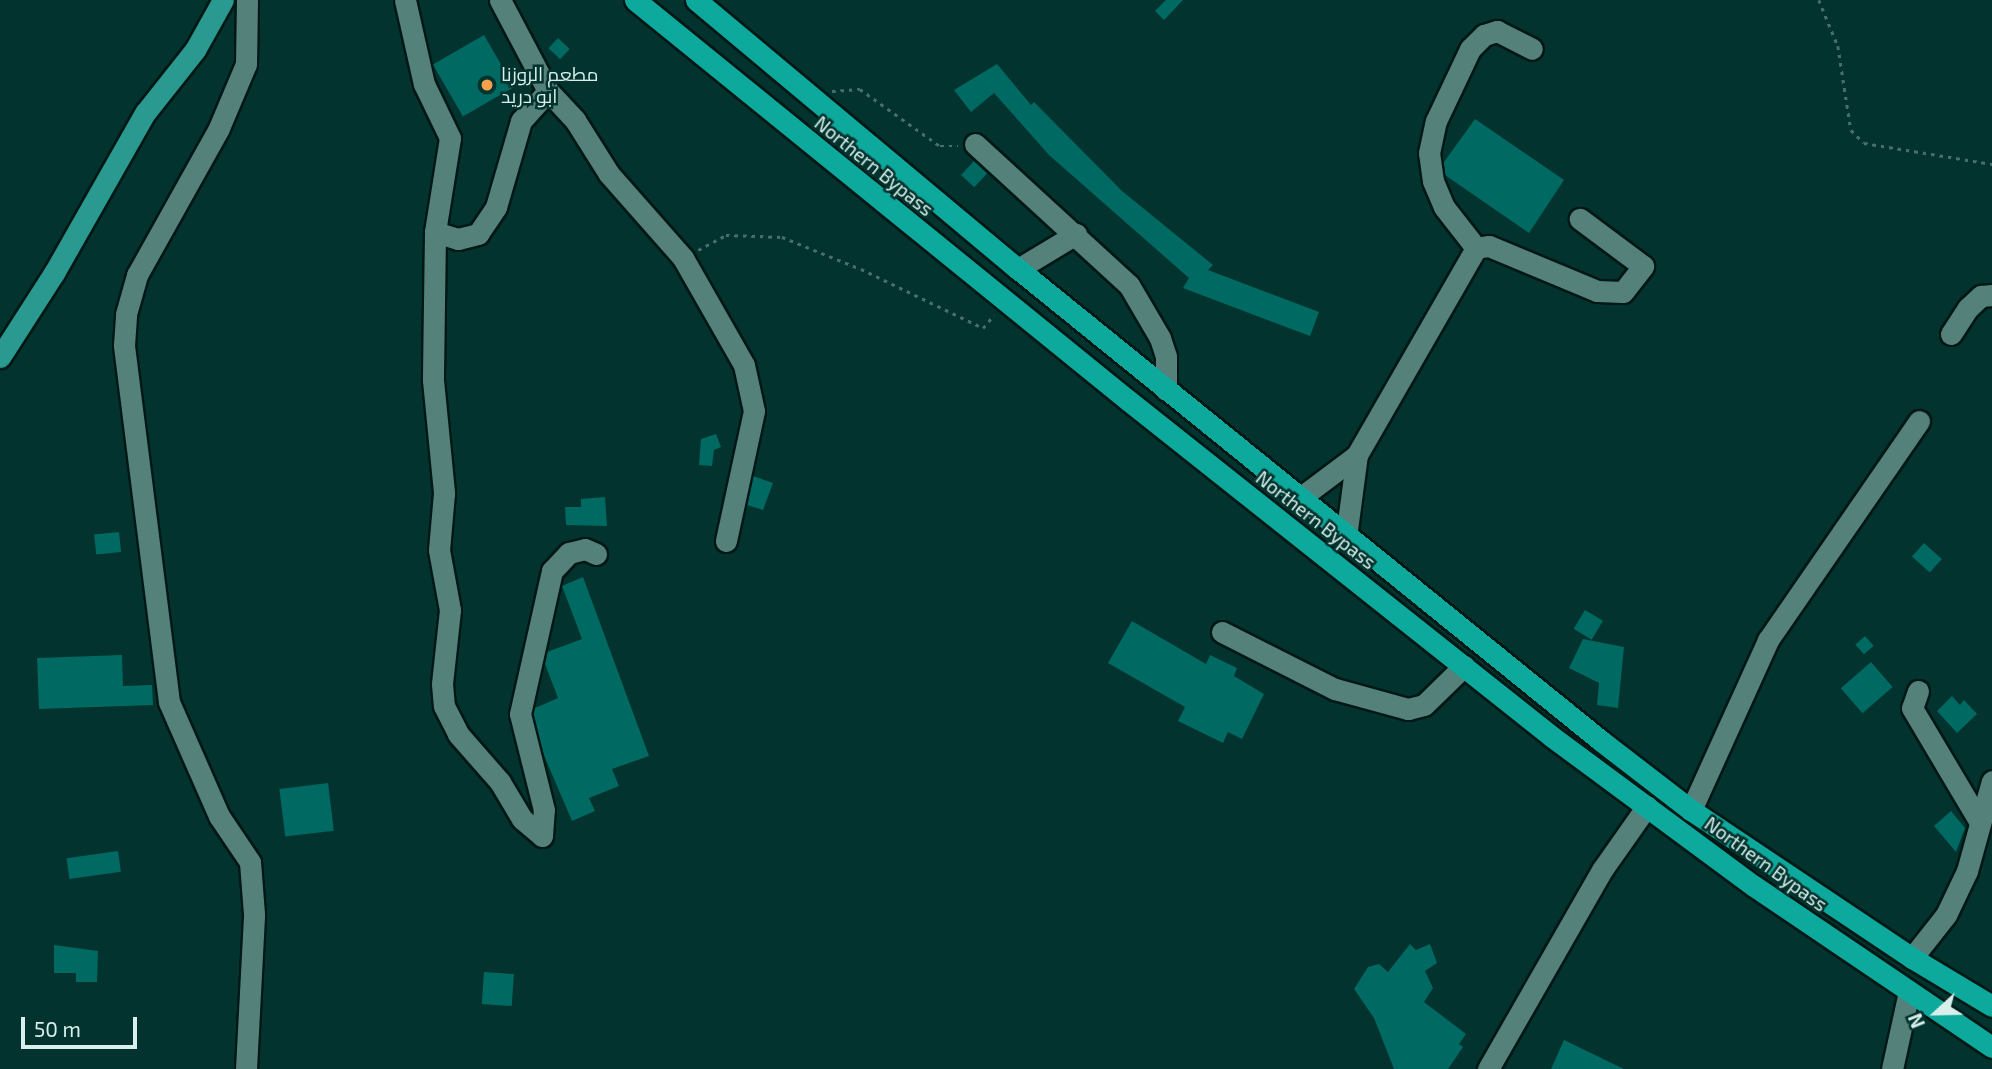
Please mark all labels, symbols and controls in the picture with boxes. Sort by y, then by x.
place label: مطعم الروزنا ابو دريد [501,63,598,107]
marker: مطعم الروزنا ابو دريد [479,77,495,93]
street label: Northern Bypass [810,111,938,221]
street label: Northern Bypass [1252,466,1380,574]
street label: Northern Bypass [1700,812,1832,916]
north arrow [1901,978,1971,1048]
scale bar [24,1002,140,1046]
text: N [1903,1010,1929,1032]
text: 50 m [34,1016,81,1041]

